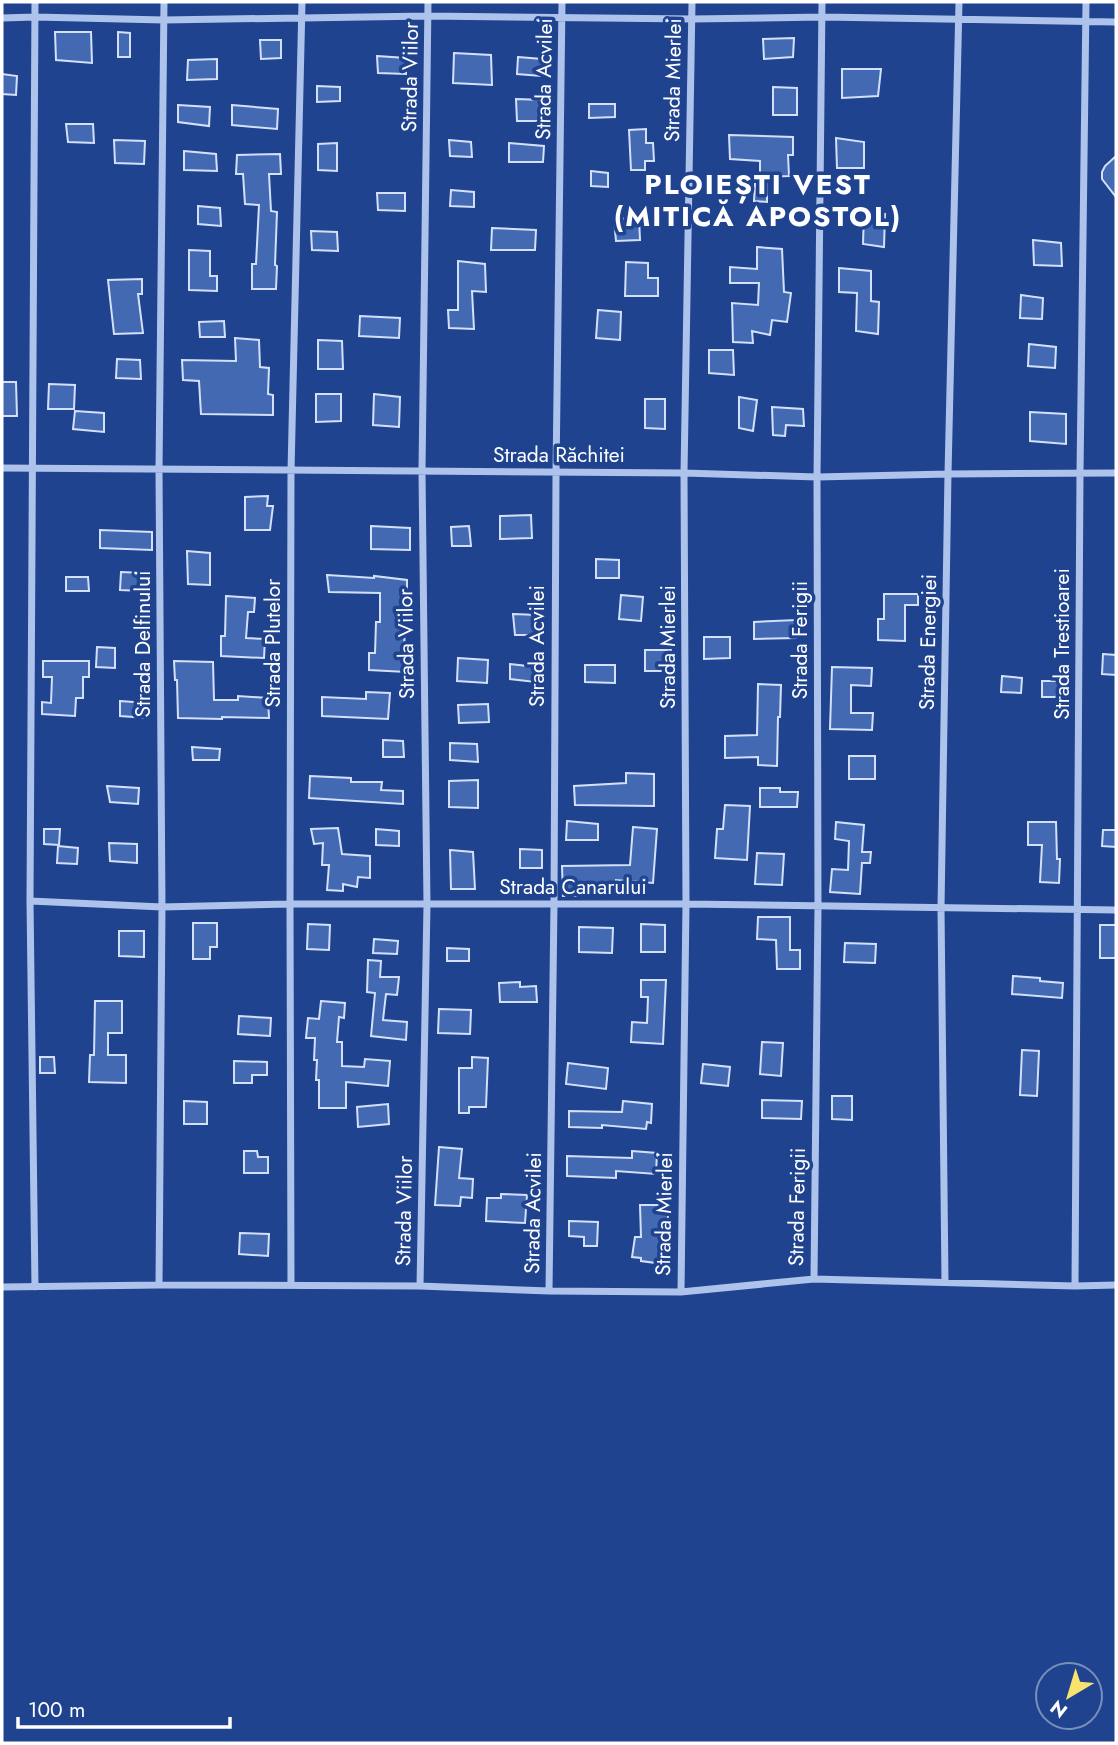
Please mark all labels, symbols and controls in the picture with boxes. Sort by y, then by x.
street label: Strada Acvilei [528,18,560,140]
street label: Strada Mierlei [657,18,689,142]
street label: Strada Viilor [394,21,426,133]
district label: PLOIEȘTI VEST (MITICĂ APOSTOL) [614,164,902,237]
street label: Strada Răchitei [493,440,625,470]
street label: Strada Trestioarei [1047,568,1077,720]
street label: Strada Delfinului [128,571,158,717]
street label: Strada Energiei [912,574,944,710]
street label: Strada Plutelor [258,578,288,707]
street label: Strada Ferigii [785,581,815,699]
street label: Strada Acvilei [522,585,552,707]
street label: Strada Mierlei [653,585,683,709]
street label: Strada Viilor [390,588,422,700]
street label: Strada Canarului [499,872,647,902]
street label: Strada Ferigii [781,1148,813,1266]
street label: Strada Acvilei [517,1152,549,1274]
street label: Strada Mierlei [648,1152,680,1276]
street label: Strada Viilor [388,1155,420,1267]
north arrow [1034,1661,1104,1731]
scale bar [18,1686,229,1730]
text: N [1045,1694,1073,1724]
text: 100 m [28,1695,85,1725]

